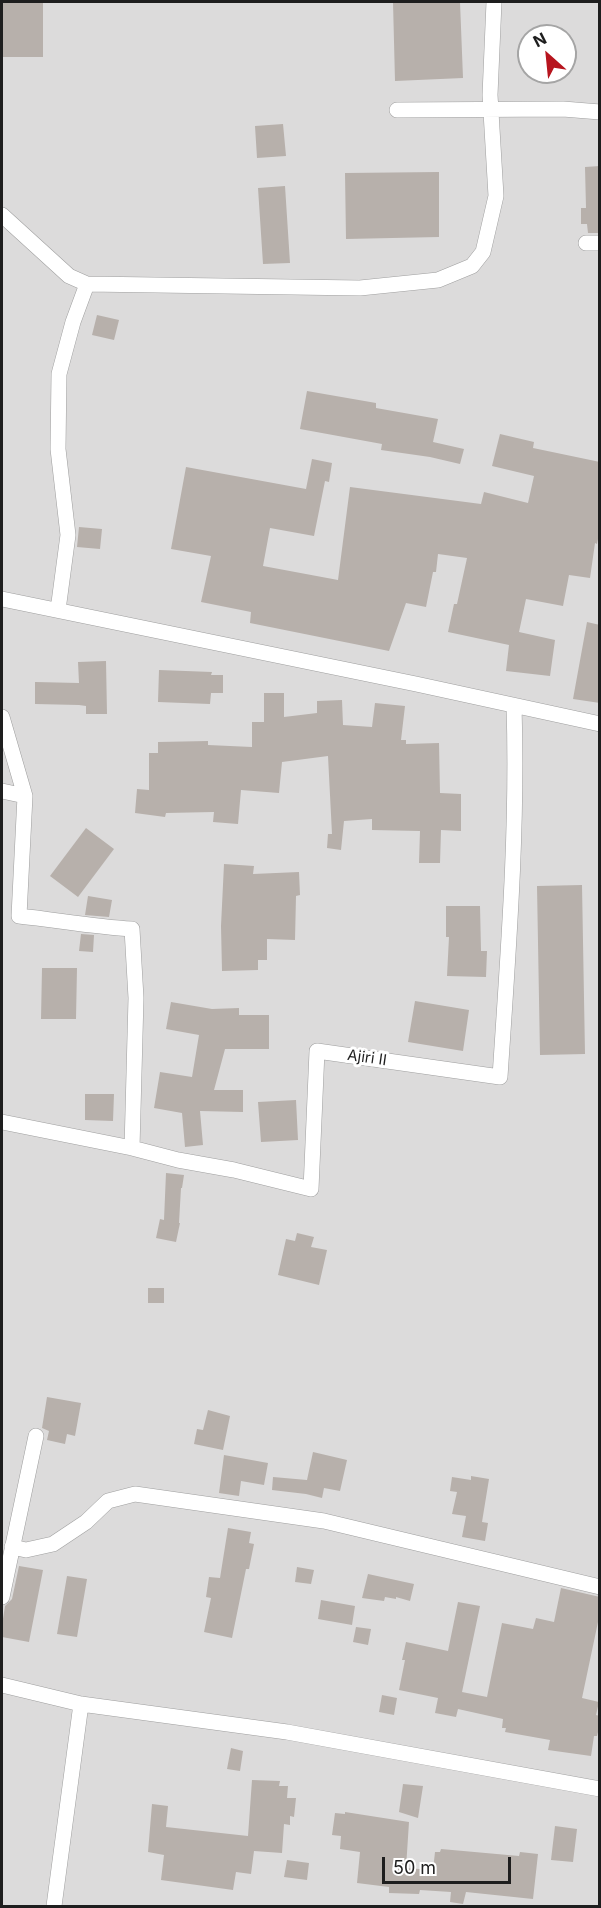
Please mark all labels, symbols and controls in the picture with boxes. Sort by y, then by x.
north arrow [517,24,577,84]
text: N [530,28,550,51]
street label: Ajiri II [346,1046,388,1070]
scale bar [385,1845,514,1883]
text: 50 m [393,1857,436,1878]

